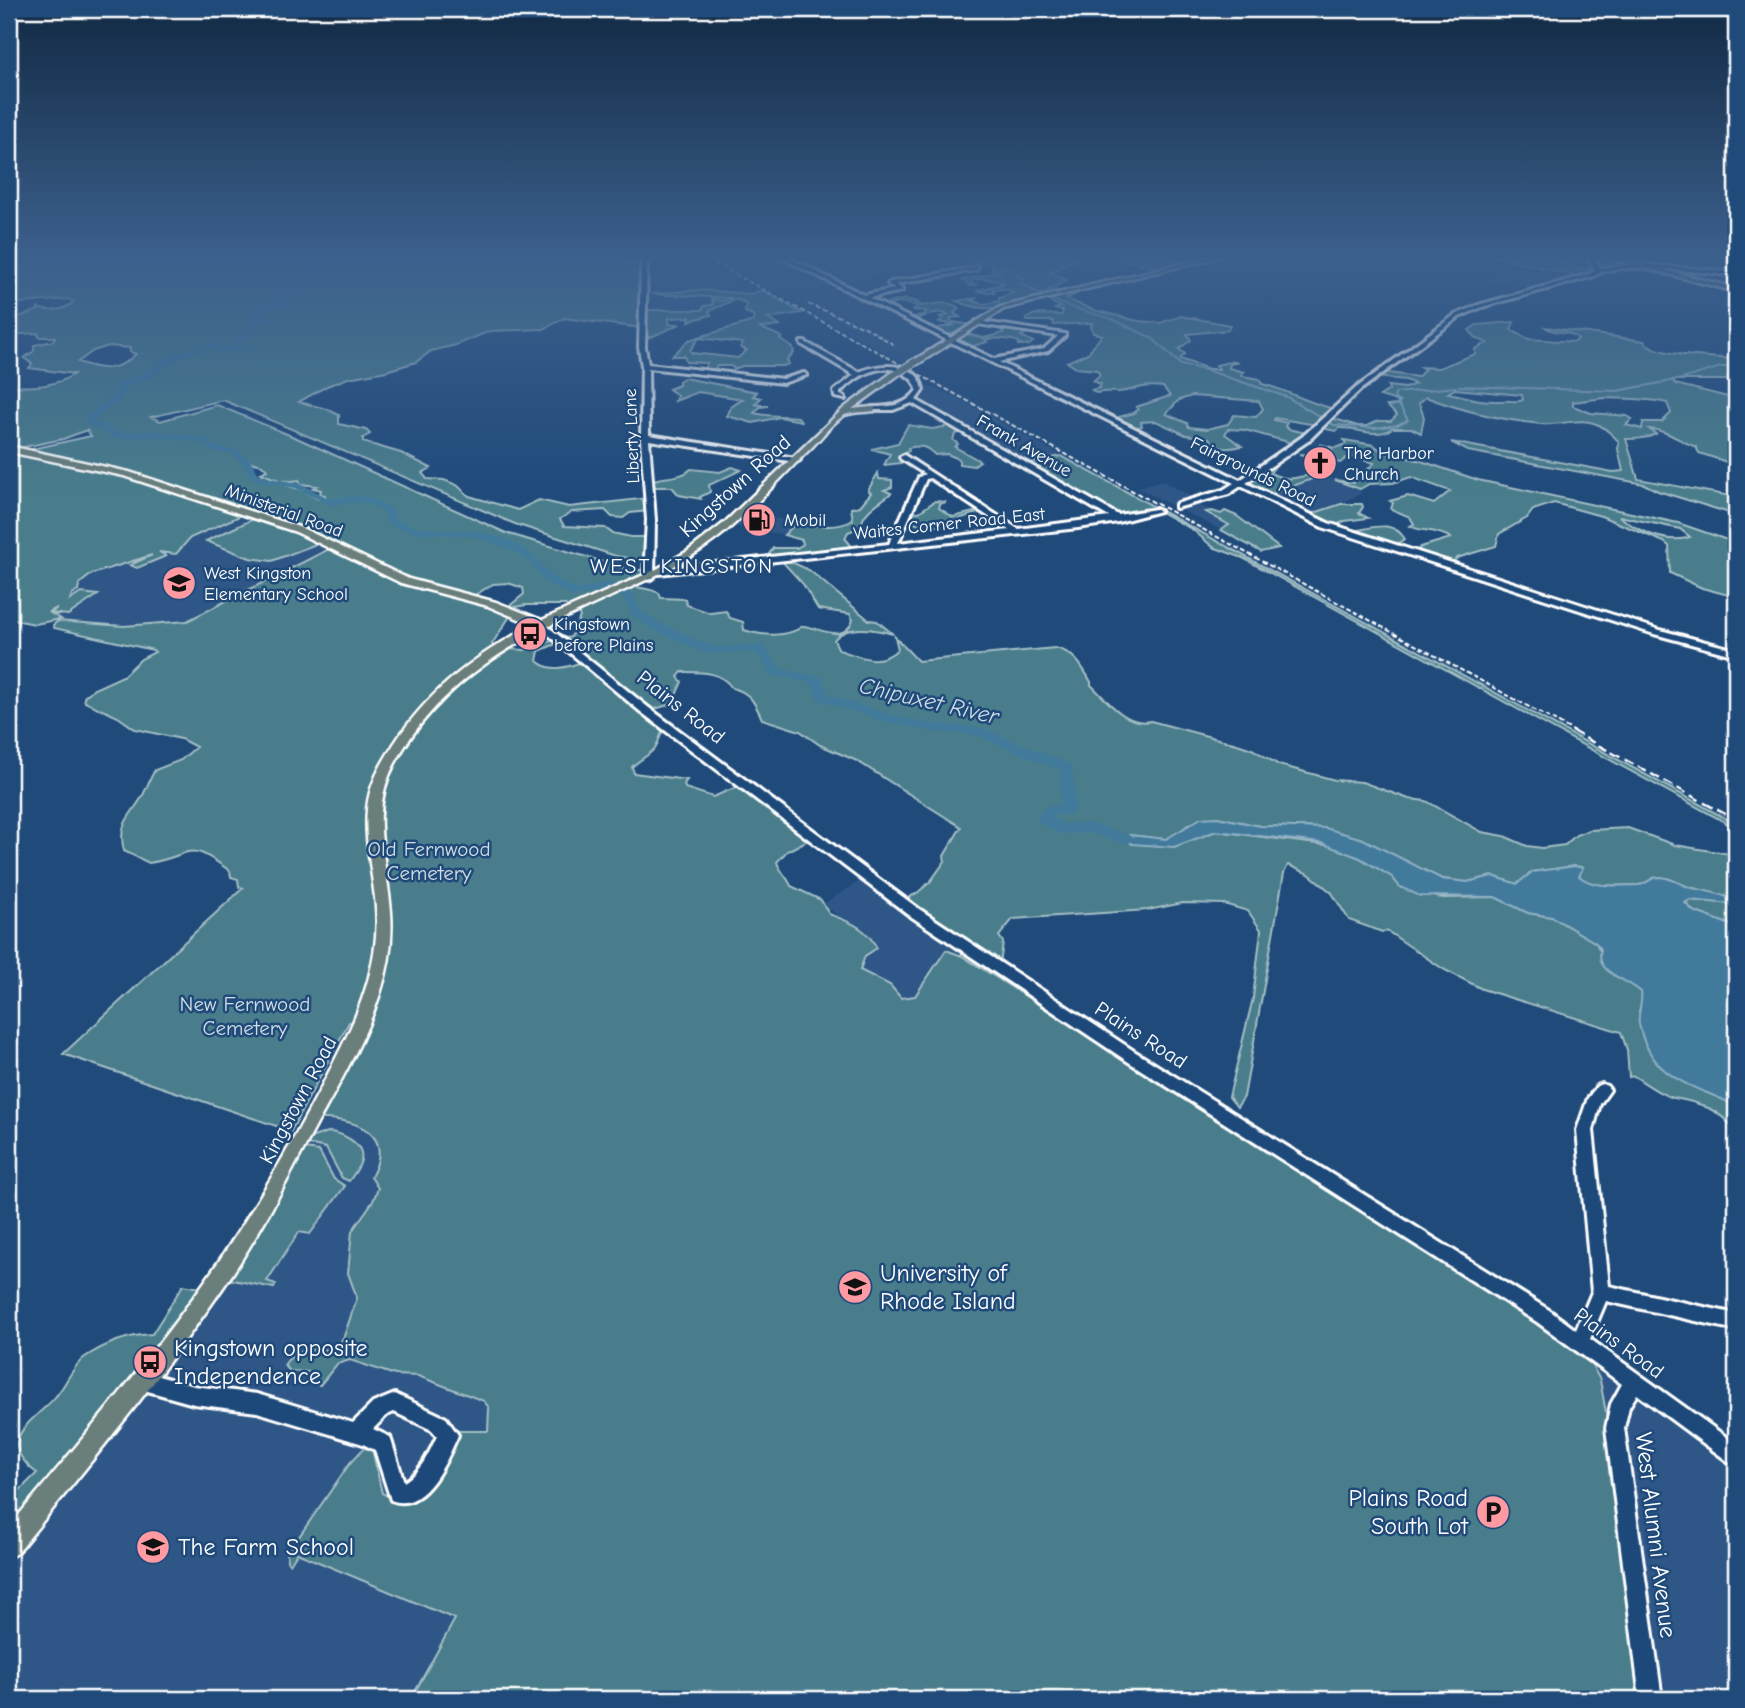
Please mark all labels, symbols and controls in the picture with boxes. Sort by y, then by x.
street label: Liberty Lane [620,388,644,484]
street label: Frank Avenue [973,410,1075,482]
street label: Kingstown Road [675,430,795,542]
street label: Fairgrounds Road [1187,433,1319,511]
place label: The Harbor Church [1344,443,1435,485]
church icon: The Harbor Church [1301,444,1339,482]
street label: Ministerial Road [222,480,346,542]
fuel station icon: Mobil [740,501,778,539]
street label: Waites Corner Road East [852,503,1047,544]
place label: Mobil [784,510,826,531]
district label: WEST KINGSTON [590,554,774,578]
place label: West Kingston Elementary School [204,563,348,605]
school or university icon: West Kingston Elementary School [160,564,198,602]
place label: Kingstown before Plains [554,614,654,656]
bus stop icon: Kingstown before Plains [511,615,549,653]
street label: Plains Road [632,665,730,749]
water label: Chipuxet River [857,672,1002,730]
park label: Old Fernwood Cemetery [367,837,491,885]
park label: New Fernwood Cemetery [180,992,310,1040]
street label: Plains Road [1091,996,1191,1074]
street label: Kingstown Road [254,1032,342,1168]
place label: University of Rhode Island [880,1259,1016,1315]
school or university icon: University of Rhode Island [836,1268,874,1306]
street label: Plains Road [1570,1303,1668,1383]
place label: Kingstown opposite Independence [174,1334,368,1390]
bus stop icon: Kingstown opposite Independence [131,1343,169,1381]
street label: West Alumni Avenue [1629,1430,1683,1640]
place label: Plains Road South Lot [1348,1484,1469,1540]
parking icon: Plains Road South Lot [1474,1493,1512,1531]
school or university icon: The Farm School [134,1528,172,1566]
place label: The Farm School [178,1533,354,1561]

